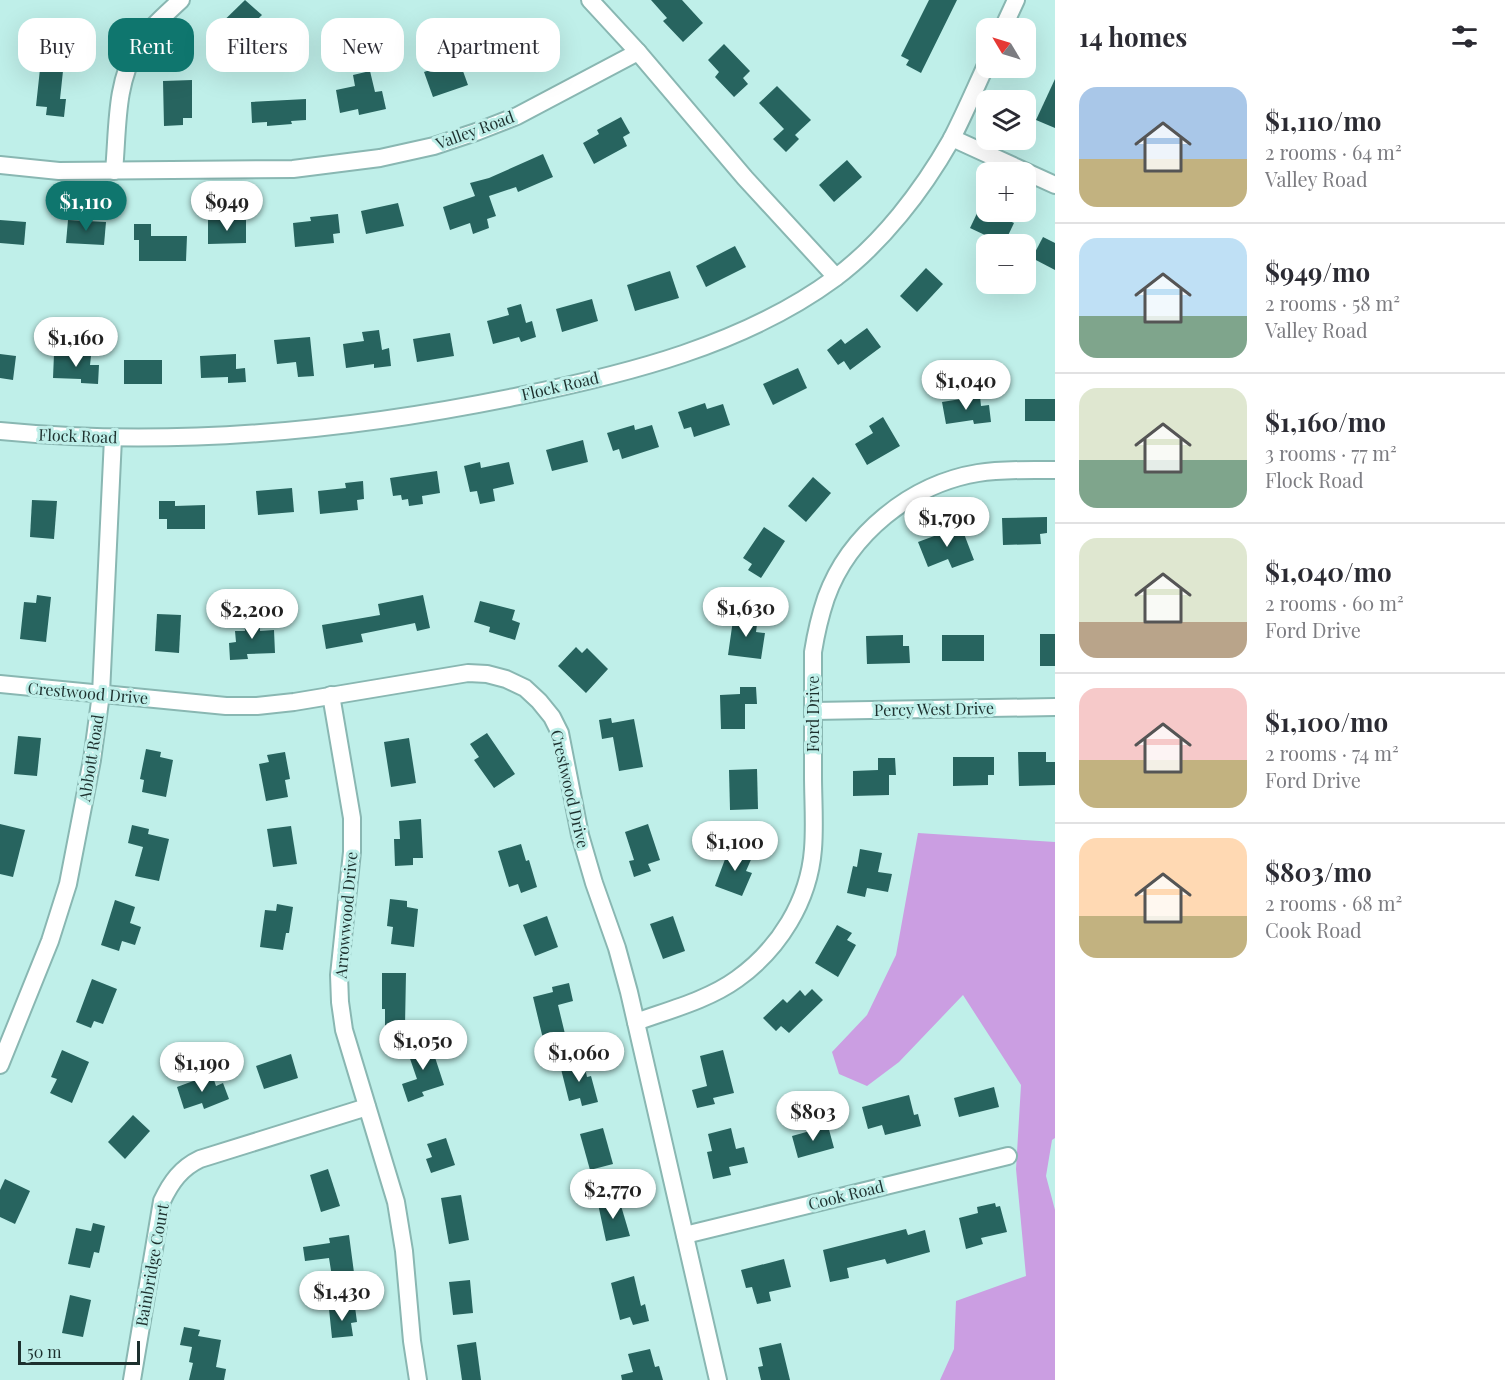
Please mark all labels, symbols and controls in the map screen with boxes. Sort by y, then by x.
chip: Buy [18,18,96,72]
chip: Rent [108,18,194,72]
chip: Filters [206,18,309,72]
chip: New [321,18,404,72]
chip: Apartment [416,18,560,72]
north arrow [976,18,1036,78]
map controls [976,18,1036,294]
text: 14 homes [1079,19,1187,54]
icon: filters [1448,20,1481,53]
button: layers [976,90,1036,150]
text: $1,110/mo [1265,103,1381,138]
street label: Valley Road [432,106,517,154]
icon: home [1127,111,1199,183]
text: 2 rooms · 64 m² [1265,138,1402,165]
button: + [976,162,1036,222]
text: Valley Road [1265,165,1368,192]
pin: $1,110 [37,181,135,232]
pin: $949 [191,181,263,232]
text: $1,110 [60,187,112,214]
text: $949 [205,187,249,214]
button: − [976,234,1036,294]
text: $949/mo [1265,254,1370,289]
icon: home [1127,262,1199,334]
text: 2 rooms · 58 m² [1265,289,1400,316]
text: Valley Road [1265,316,1368,343]
pin: $1,160 [27,317,125,368]
text: $1,160 [48,323,104,350]
pin: $1,040 [917,360,1015,411]
street label: Flock Road [519,366,601,405]
text: $1,040 [936,366,996,393]
text: $1,160/mo [1265,404,1386,439]
icon: home [1127,412,1199,484]
street label: Flock Road [38,424,118,447]
text: 3 rooms · 77 m² [1265,439,1397,466]
text: Flock Road [1265,466,1364,493]
pin: $1,790 [898,497,996,548]
text: $1,790 [918,503,976,530]
text: $1,040/mo [1265,554,1392,589]
icon: home [1127,562,1199,634]
pin: $1,630 [697,587,795,638]
pin: $2,200 [203,589,301,640]
text: 2 rooms · 60 m² [1265,589,1404,616]
text: $1,630 [717,593,775,620]
text: $2,200 [220,595,284,622]
text: Ford Drive [1265,616,1361,643]
street label: Ford Drive [802,676,823,752]
street label: Crestwood Drive [27,677,149,708]
street label: Percy West Drive [874,697,994,720]
text: $1,100/mo [1265,704,1388,739]
icon: home [1127,712,1199,784]
street label: Abbott Road [73,713,108,804]
street label: Crestwood Drive [547,728,594,850]
text: 2 rooms · 74 m² [1265,739,1399,766]
text: Ford Drive [1265,766,1361,793]
pin: $1,100 [686,821,784,872]
text: $1,100 [706,827,764,854]
street label: Arrowwood Drive [329,851,362,980]
text: $803/mo [1265,854,1372,889]
icon: home [1127,862,1199,934]
text: 2 rooms · 68 m² [1265,889,1402,916]
text: Cook Road [1265,916,1362,943]
pin: $1,050 [374,1020,472,1071]
text: $1,050 [393,1026,453,1053]
pin: $1,060 [530,1032,628,1083]
text: $1,060 [548,1038,610,1065]
pin: $1,190 [153,1042,251,1093]
text: $1,190 [174,1048,230,1075]
pin: $803 [777,1091,849,1142]
text: $803 [790,1097,836,1124]
pin: $2,770 [564,1169,662,1220]
text: $2,770 [584,1175,642,1202]
street label: Cook Road [806,1175,886,1214]
street label: Bainbridge Court [130,1201,173,1328]
pin: $1,430 [293,1271,391,1322]
text: $1,430 [313,1277,371,1304]
scale bar [18,1338,140,1366]
text: 50 m [27,1341,61,1362]

